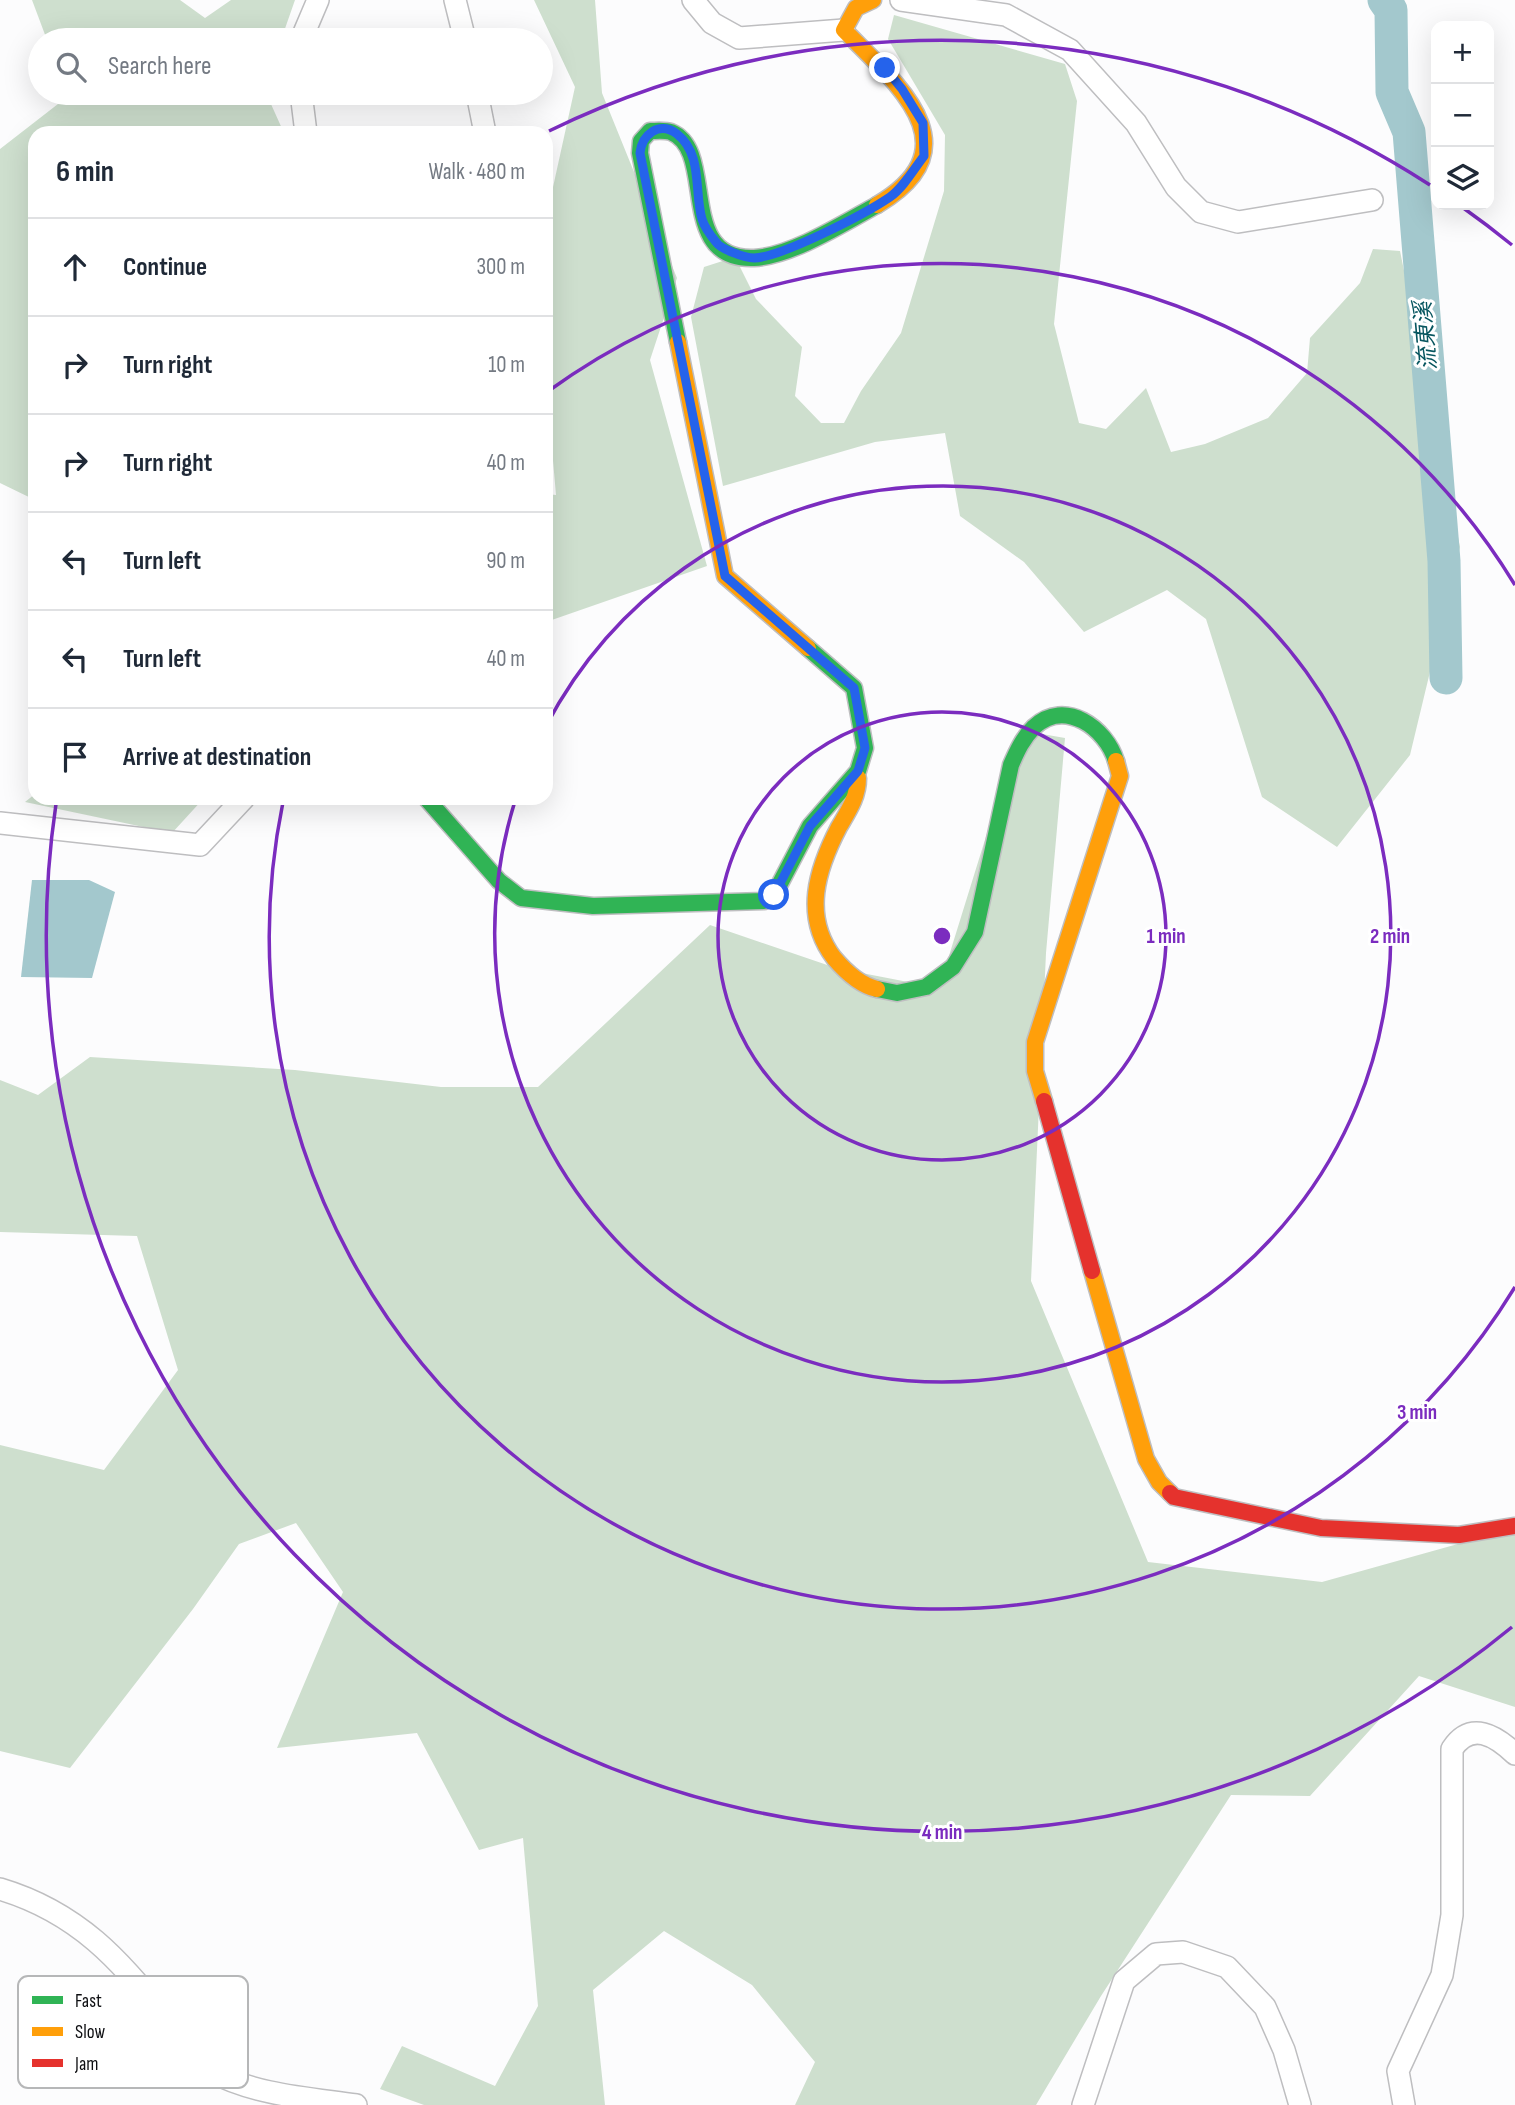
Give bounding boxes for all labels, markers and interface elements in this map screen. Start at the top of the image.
map controls [1431,21,1494,210]
button: + [1431,21,1494,84]
search box [28,28,553,105]
icon: search [52,48,90,86]
text: Search here [108,51,211,82]
route end [869,52,900,83]
button: − [1431,84,1494,147]
button: layers [1431,147,1494,210]
text: 6 min [56,154,114,190]
text: Walk · 480 m [428,158,525,186]
icon: ahead [56,248,94,286]
text: Continue [123,252,207,283]
text: 300 m [476,253,525,281]
water label: 流東溪 [1409,297,1443,372]
icon: right [56,346,94,384]
text: Turn right [123,350,212,381]
text: 10 m [488,351,525,379]
icon: right [56,444,94,482]
text: Turn right [123,448,212,479]
text: 40 m [487,449,525,477]
icon: left [56,542,94,580]
text: Turn left [123,546,201,577]
text: 90 m [486,547,525,575]
icon: left [56,640,94,678]
text: Turn left [123,644,201,675]
text: 40 m [487,645,525,673]
icon: arrive [56,738,94,776]
text: Arrive at destination [123,742,311,773]
route start [758,879,789,910]
centre of rings [930,924,954,948]
text: 1 min [1146,924,1186,949]
text: 2 min [1370,924,1410,949]
text: 3 min [1397,1400,1437,1425]
text: 4 min [922,1820,962,1845]
legend [18,1976,248,2088]
text: Fast [75,1990,102,2013]
text: Slow [75,2021,105,2044]
text: Jam [74,2053,98,2076]

